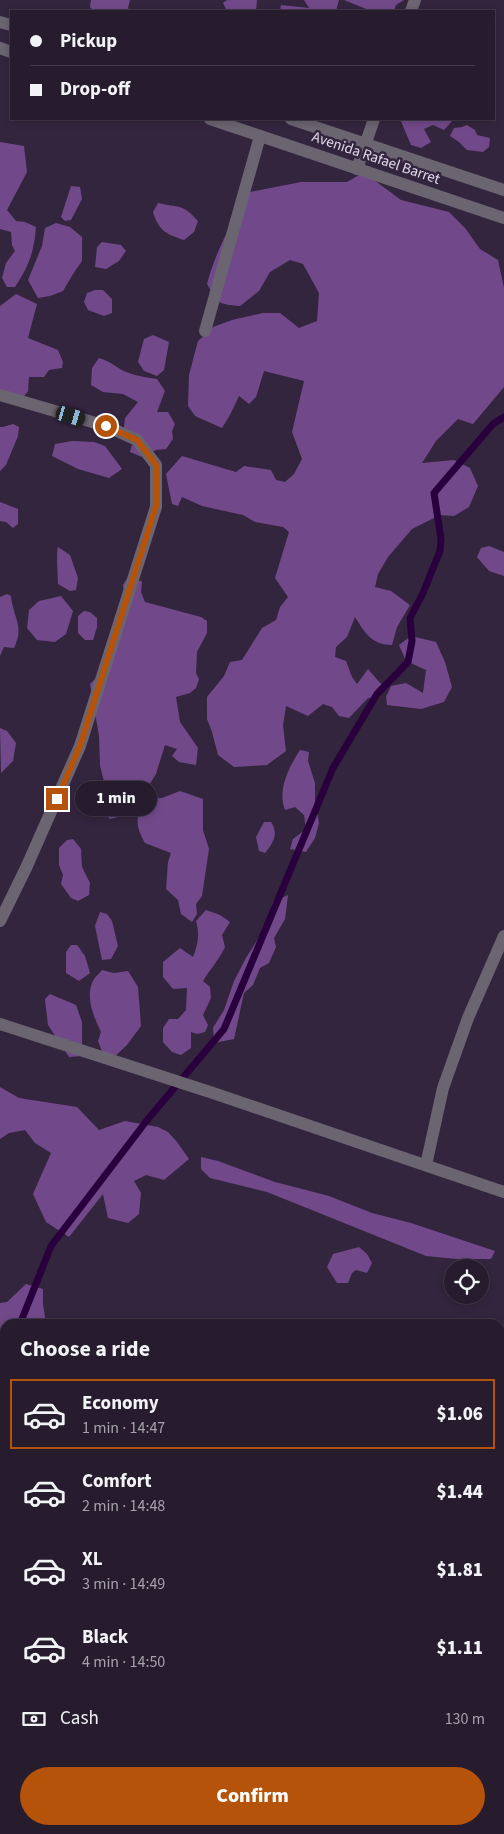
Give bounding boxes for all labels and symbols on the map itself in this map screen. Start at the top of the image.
street label: Avenida Rafael Barret [309,126,443,190]
car [54,405,87,427]
route start [95,415,117,437]
callout: 1 min [74,782,157,816]
route end [46,788,68,810]

